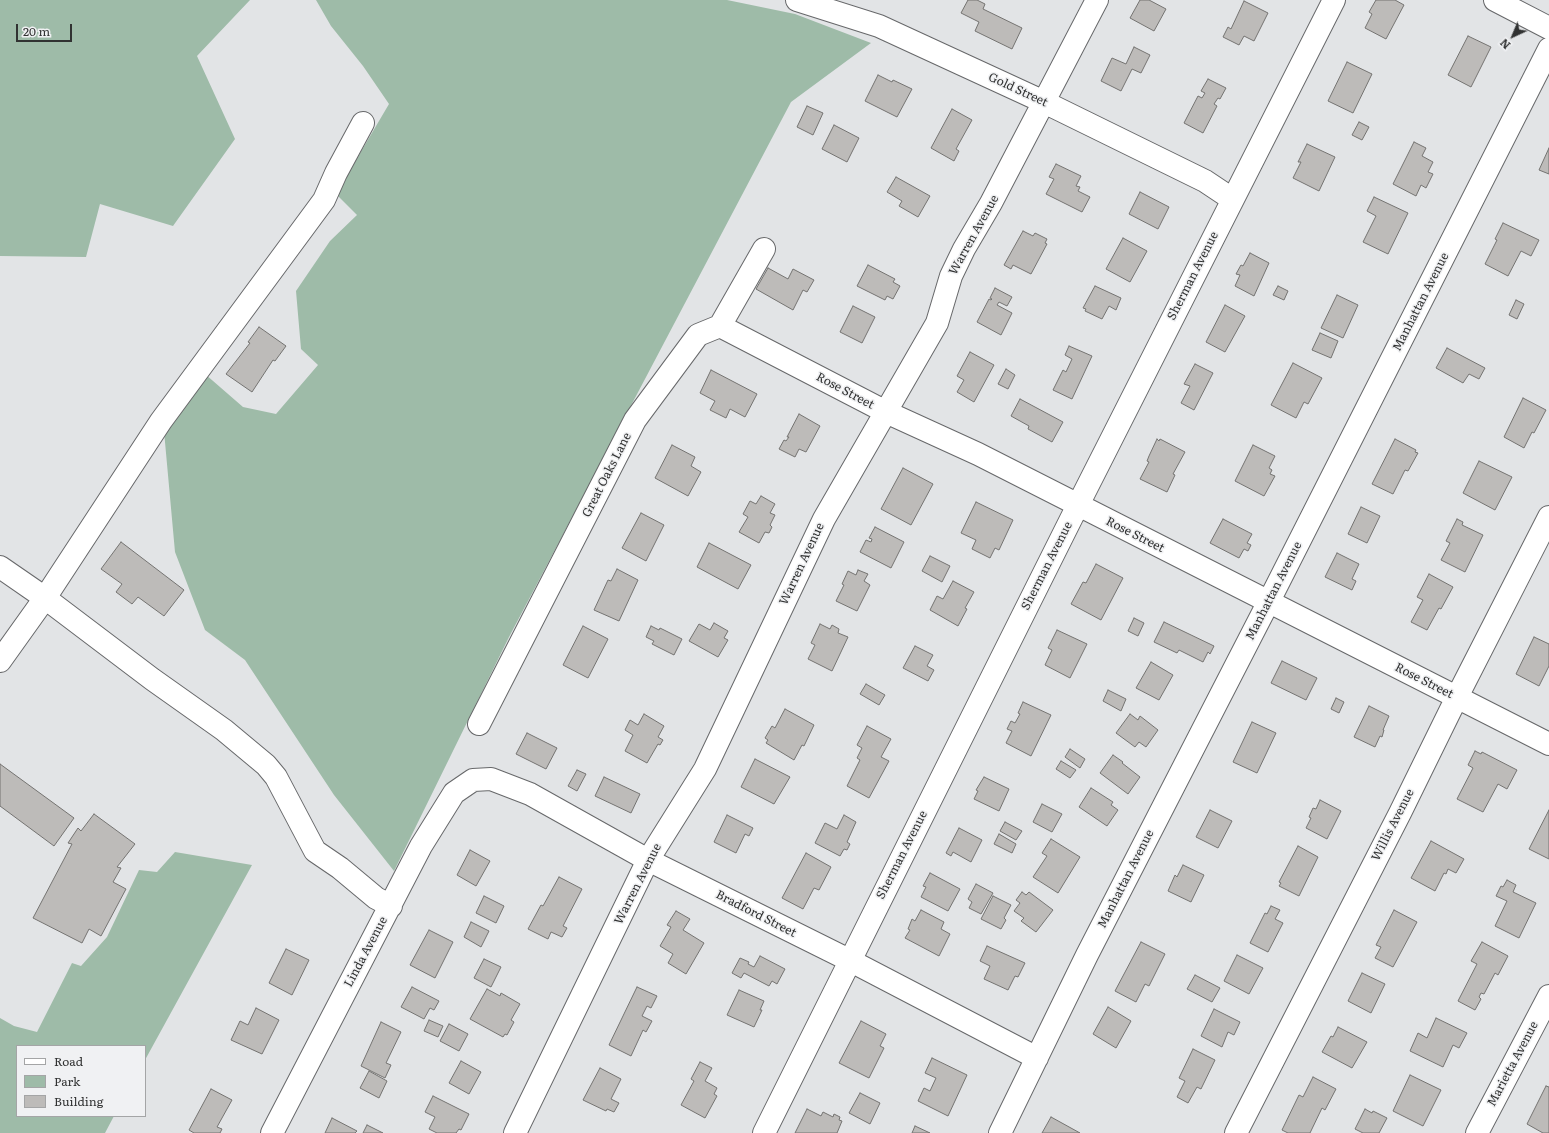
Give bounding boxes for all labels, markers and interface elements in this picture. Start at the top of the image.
scale bar [18,16,74,42]
north arrow [1493,16,1533,56]
text: 20 m [23,22,50,40]
text: N [1496,36,1514,54]
street label: Gold Street [986,70,1050,110]
street label: Warren Avenue [946,193,1002,277]
street label: Sherman Avenue [1164,229,1222,323]
street label: Manhattan Avenue [1390,250,1452,354]
street label: Rose Street [814,370,876,412]
street label: Great Oaks Lane [579,430,635,520]
street label: Rose Street [1103,514,1167,556]
street label: Sherman Avenue [1018,519,1076,613]
street label: Warren Avenue [777,521,827,607]
street label: Manhattan Avenue [1243,539,1305,643]
street label: Rose Street [1392,660,1456,702]
street label: Willis Avenue [1369,787,1417,863]
street label: Sherman Avenue [873,808,931,902]
street label: Manhattan Avenue [1095,827,1157,931]
street label: Warren Avenue [611,841,665,927]
street label: Bradford Street [713,888,799,940]
street label: Linda Avenue [341,914,391,990]
street label: Marietta Avenue [1484,1019,1542,1109]
legend [16,1045,146,1117]
text: Road [54,1052,83,1070]
text: Park [54,1072,80,1090]
text: Building [54,1092,103,1110]

